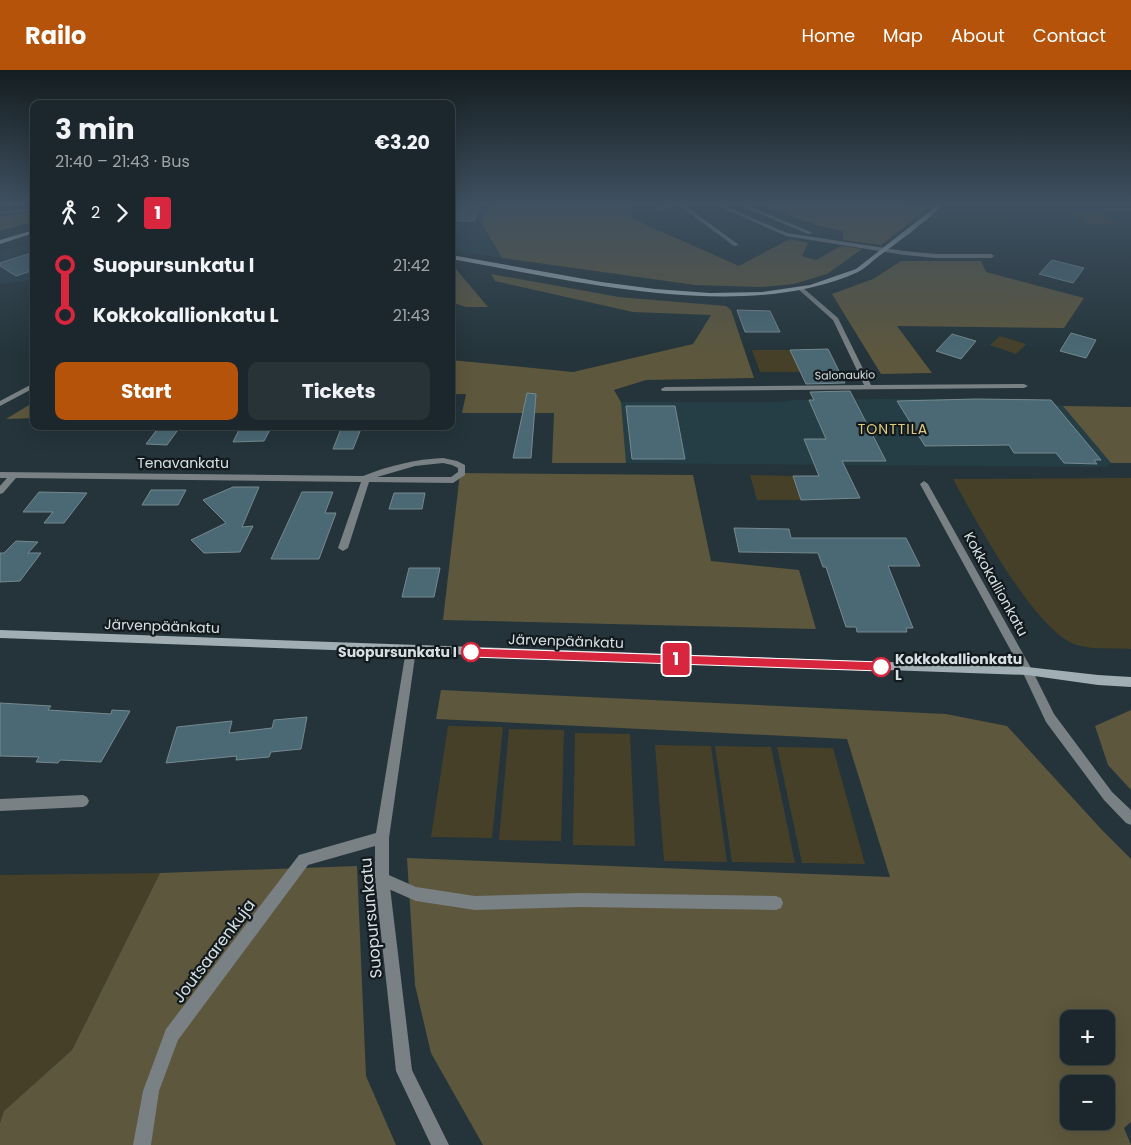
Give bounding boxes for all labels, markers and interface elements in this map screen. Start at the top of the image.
text: Railo [25,19,86,52]
text: Home [801,23,855,48]
text: Map [883,23,923,48]
text: About [951,23,1005,48]
text: Contact [1033,23,1106,48]
text: 3 min [55,110,135,149]
text: €3.20 [375,129,430,156]
text: 21:40 – 21:43 · Bus [55,150,190,173]
icon: walk [55,199,83,227]
icon: forward [108,199,136,227]
text: 1 [154,200,161,225]
text: 2 [91,201,100,224]
text: Suopursunkatu I [93,252,254,279]
text: 21:42 [393,254,430,277]
text: Kokkokallionkatu L [93,302,279,329]
text: 21:43 [393,304,430,327]
button: Start [55,362,238,420]
button: Tickets [248,362,430,420]
street label: Salonaukio [815,366,875,384]
district label: TONTTILA [858,419,928,439]
street label: Tenavankatu [137,453,229,473]
street label: Kokkokallionkatu [959,528,1033,640]
street label: Järvenpäänkatu [104,614,220,638]
street label: Järvenpäänkatu [508,629,624,653]
place label: Suopursunkatu I [338,642,457,662]
marker: Suopursunkatu I [461,642,481,662]
line badge: 1 [660,643,692,675]
text: 1 [673,646,679,671]
place label: Kokkokallionkatu L [895,649,1022,685]
marker: Kokkokallionkatu L [871,657,891,677]
street label: Suopursunkatu [354,857,388,979]
street label: Joutsaarenkuja [167,894,261,1008]
map controls [1060,1010,1115,1130]
button: + [1060,1010,1115,1065]
button: − [1060,1075,1115,1130]

